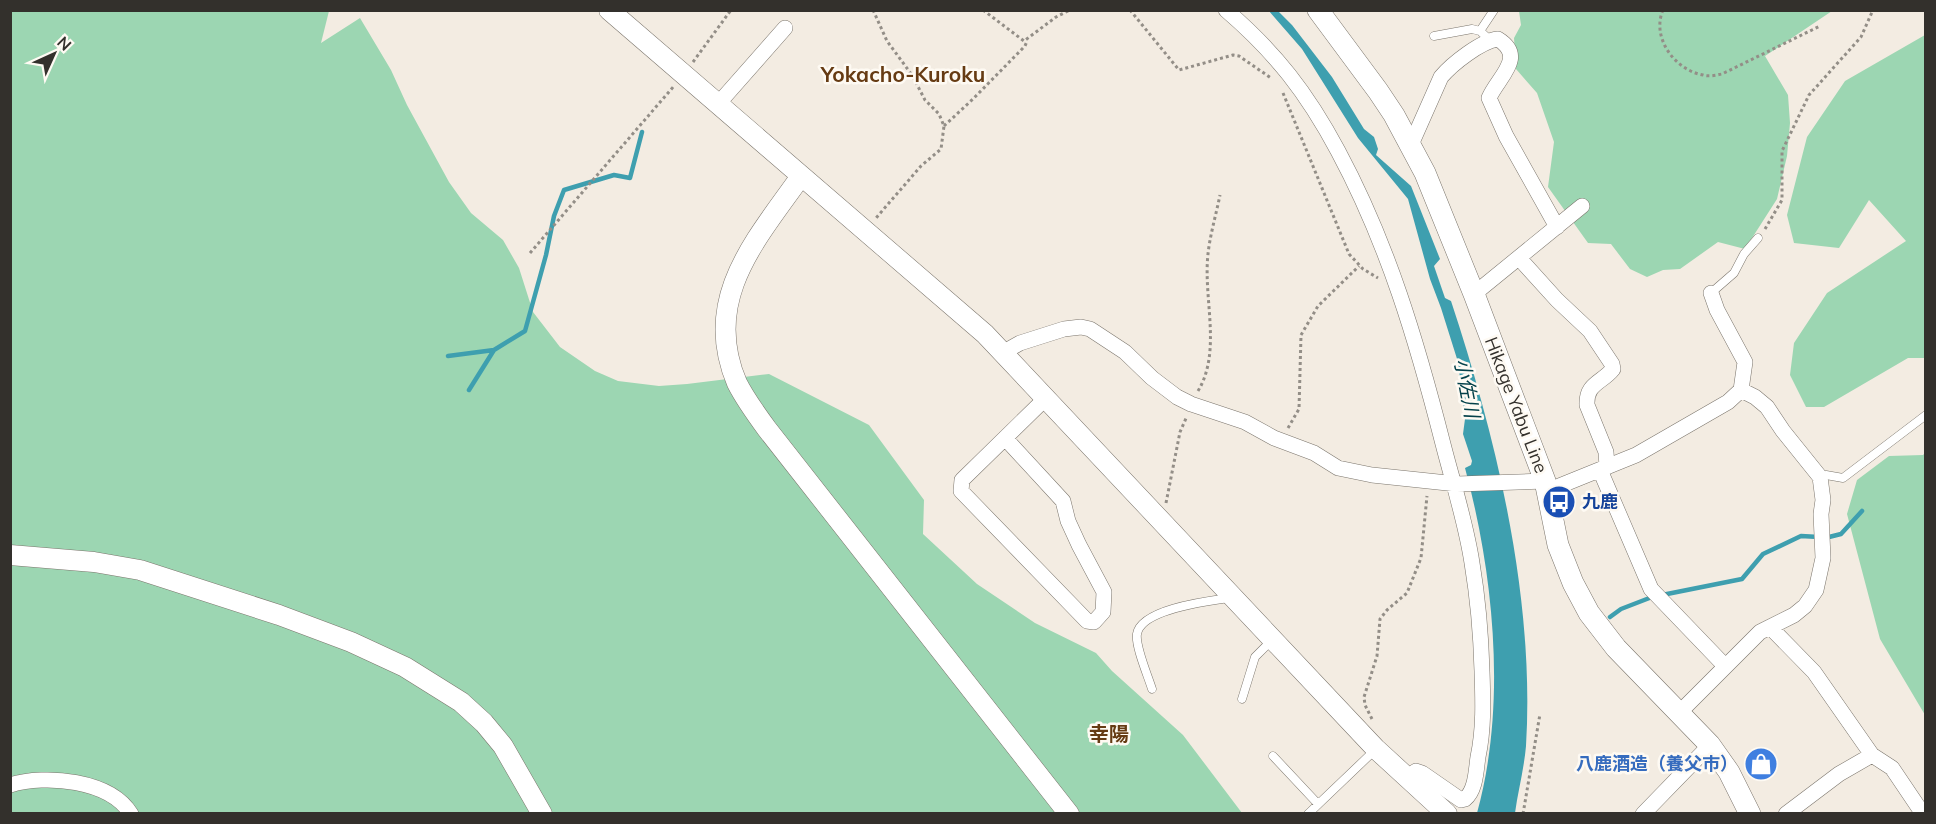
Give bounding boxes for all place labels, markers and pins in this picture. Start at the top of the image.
bus stop icon: 九鹿 [1541,484,1577,520]
place label: 九鹿 [1582,490,1618,513]
shop icon: 八鹿酒造（養父市） [1743,746,1779,782]
place label: 八鹿酒造（養父市） [1576,752,1738,775]

